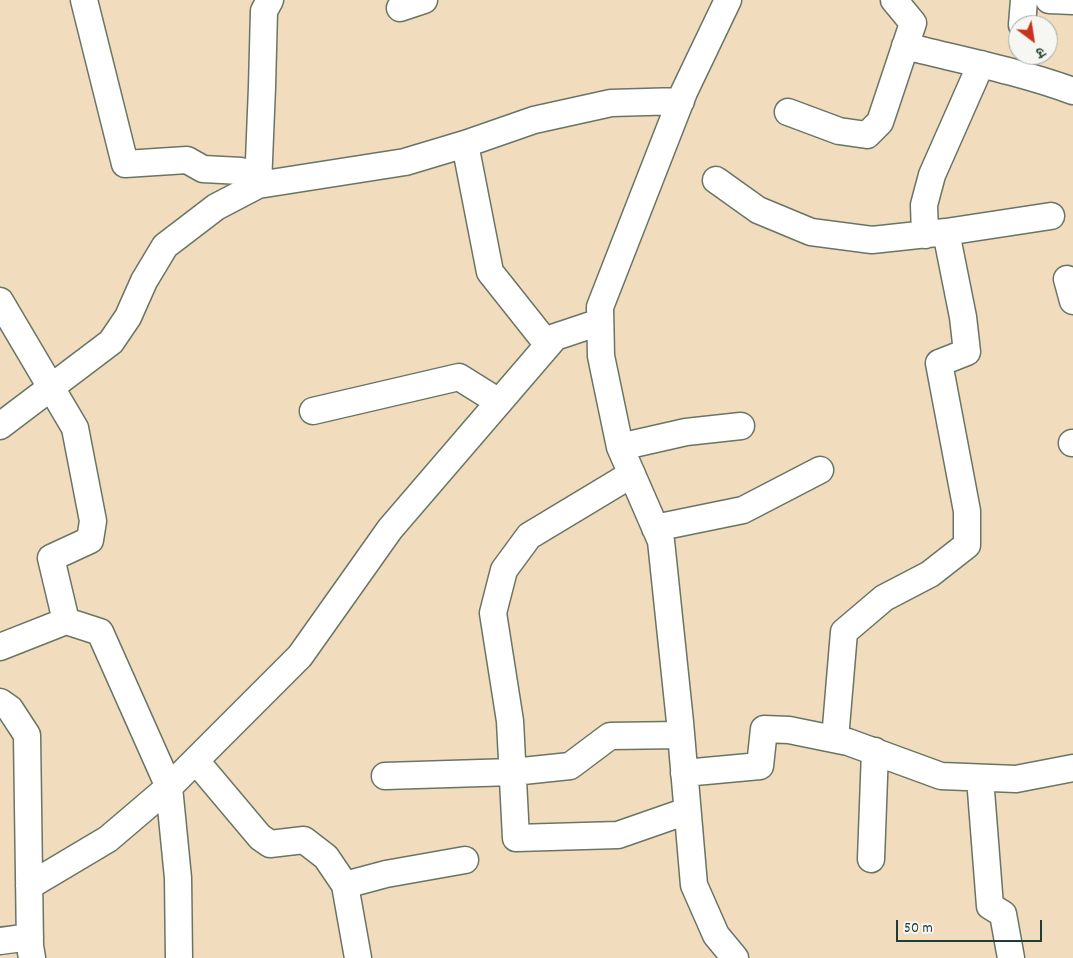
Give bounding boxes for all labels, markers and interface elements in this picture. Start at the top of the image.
north arrow [1008,15,1058,65]
text: उ [1032,41,1049,63]
scale bar [898,910,1044,942]
text: 50 m [904,918,933,940]

